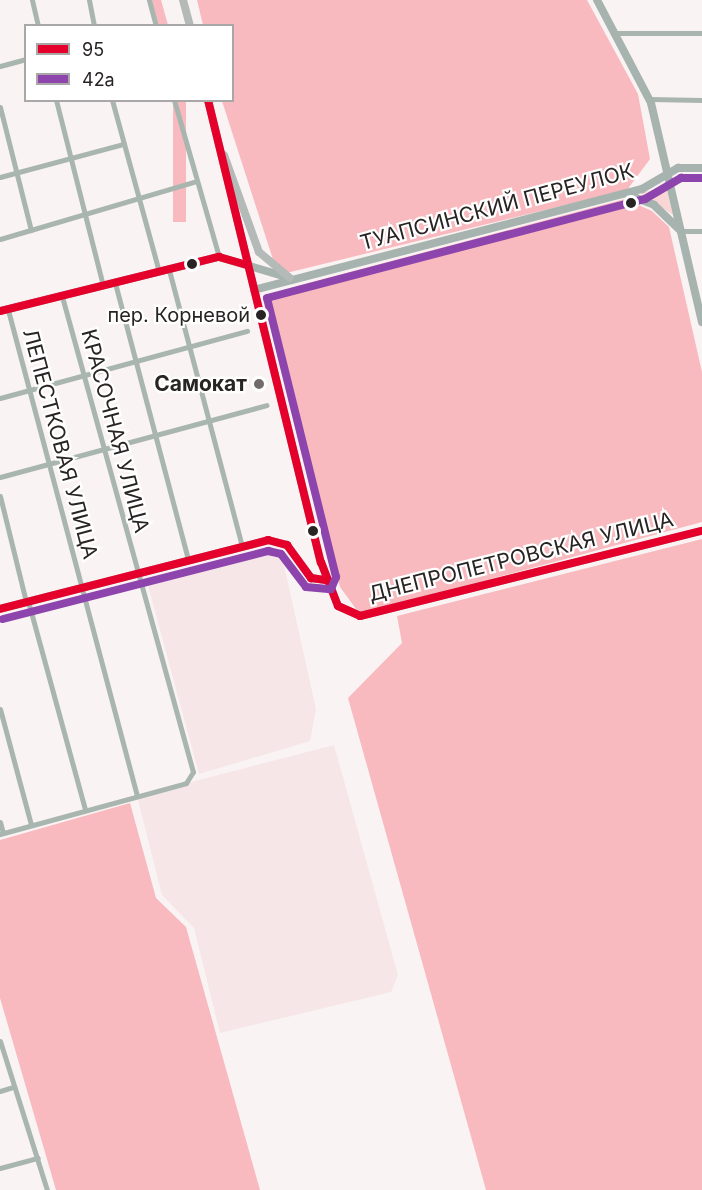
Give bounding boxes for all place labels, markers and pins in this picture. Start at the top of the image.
unlabelled marker [625,197,637,209]
unlabelled marker [186,258,198,270]
place label: пер. Корневой [107,303,250,327]
marker: пер. Корневой [255,309,267,321]
place label: Самокат [154,371,247,397]
marker: Самокат [252,377,266,391]
unlabelled marker [307,525,319,537]

